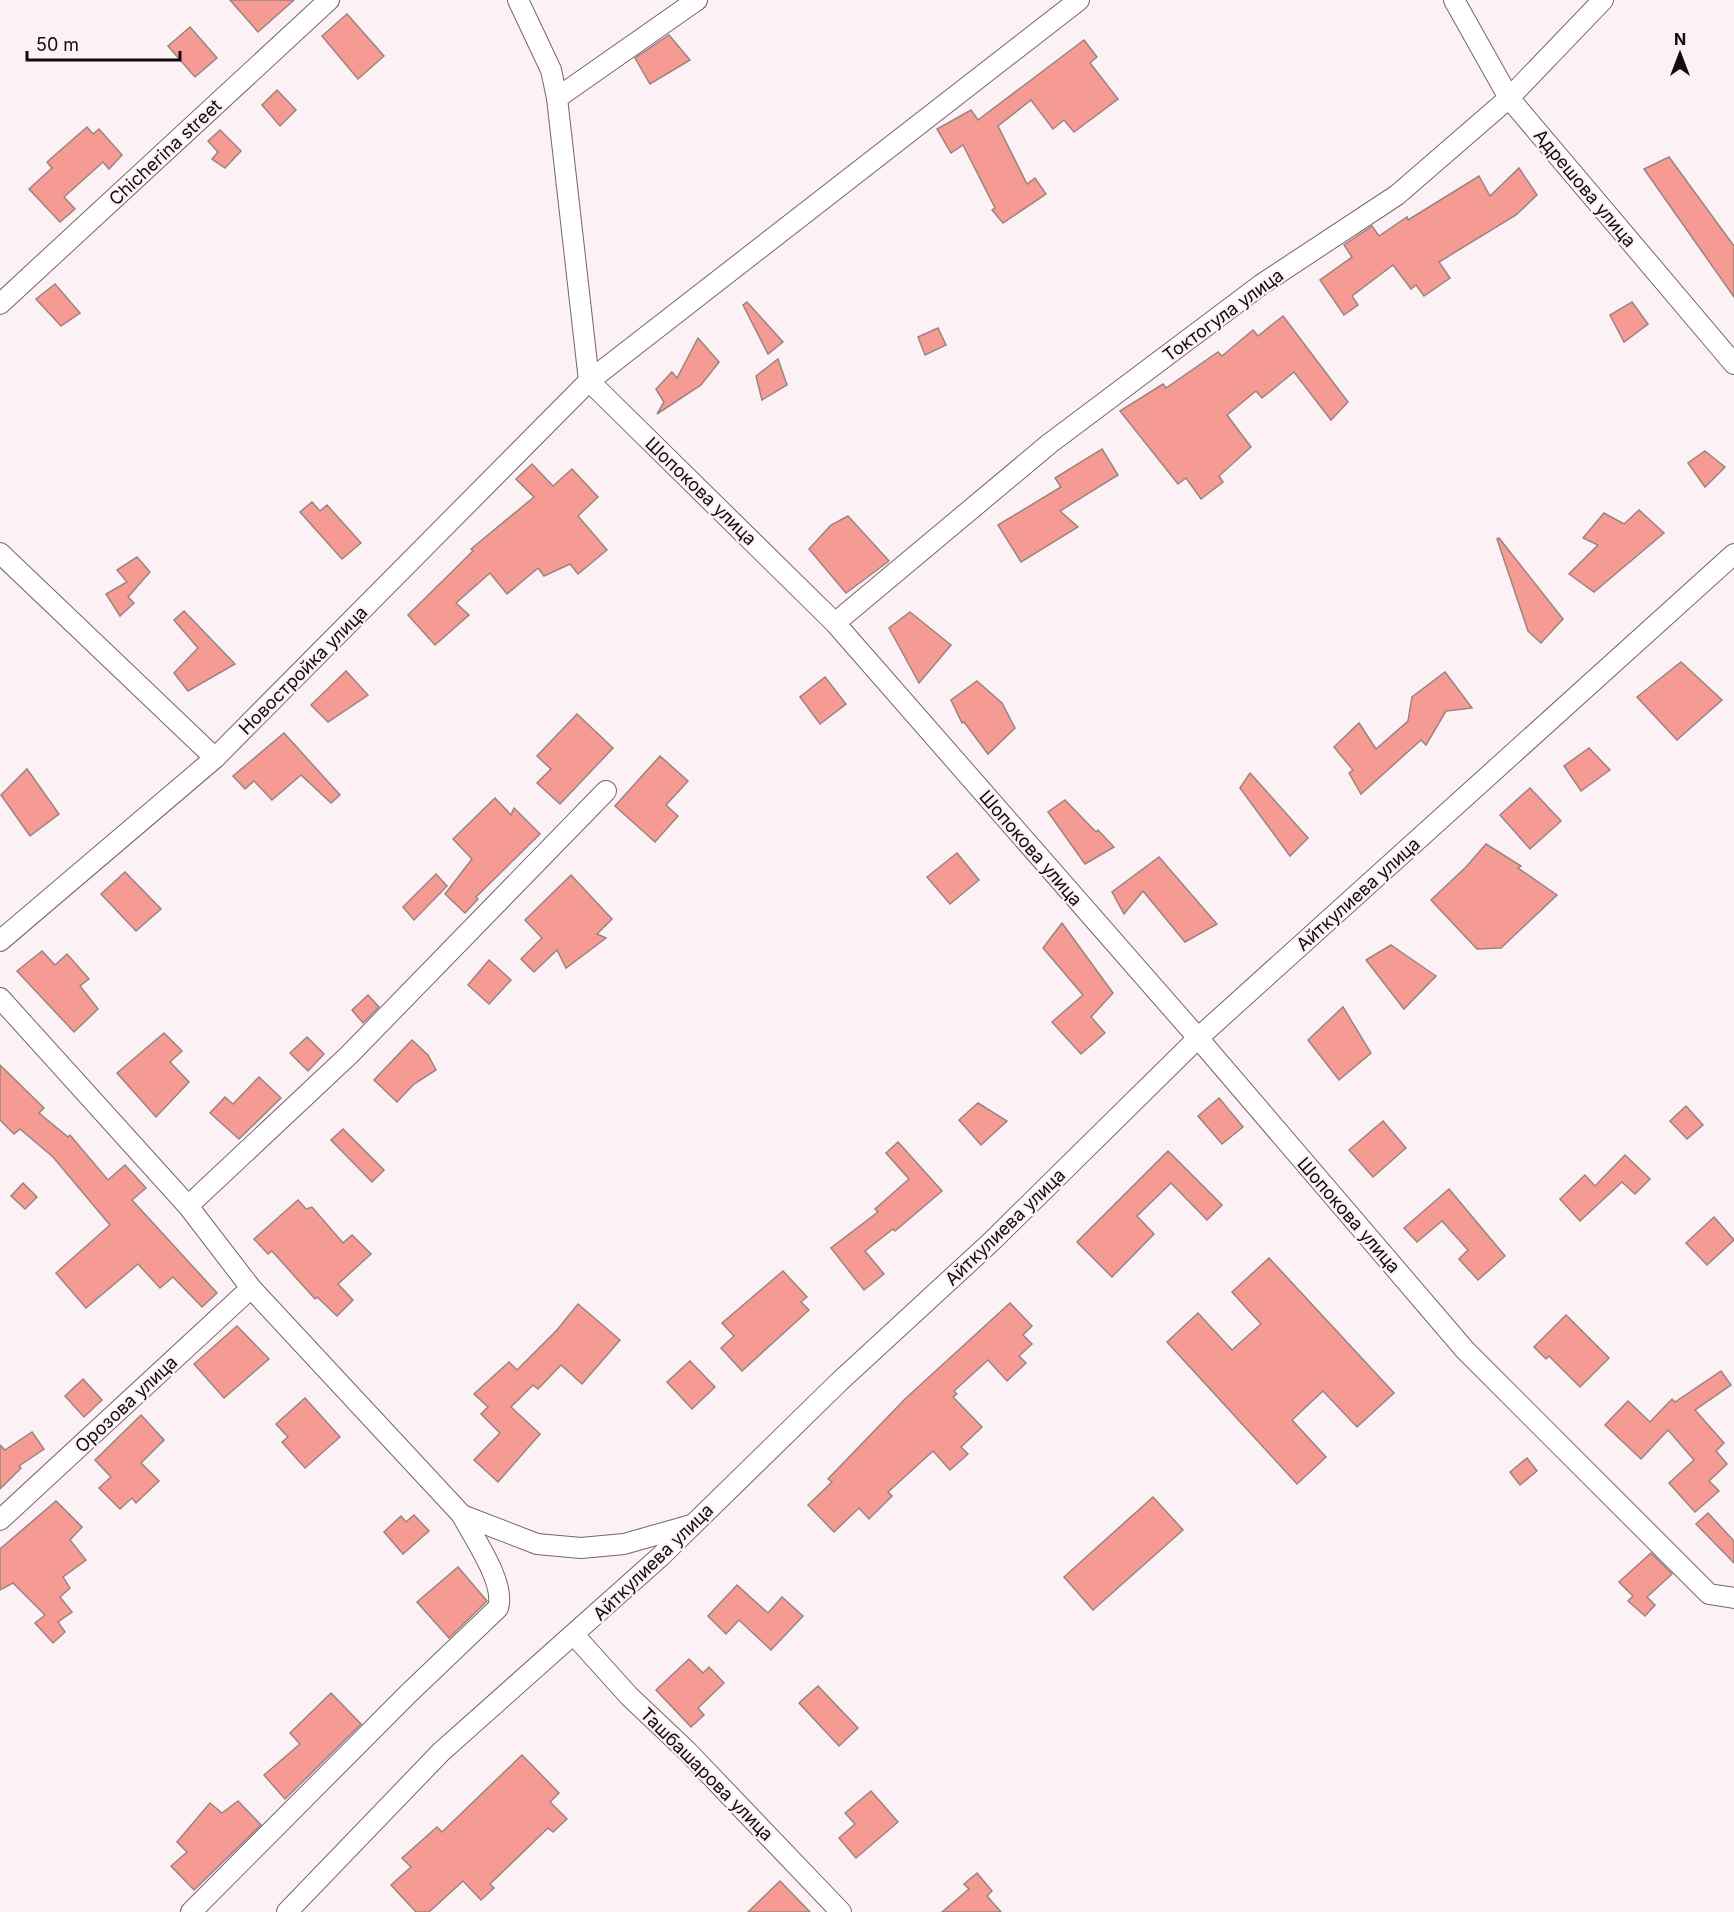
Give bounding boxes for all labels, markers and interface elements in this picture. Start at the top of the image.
scale bar [27,24,180,62]
north arrow [1650,24,1710,84]
text: N [1674,29,1686,49]
text: 50 m [36,34,79,55]
street label: Chicherina street [105,95,225,209]
street label: Адрешова улица [1530,125,1640,251]
street label: Токтогула улица [1159,264,1287,366]
street label: Шопокова улица [641,433,761,549]
street label: Новостройка улица [235,602,371,738]
street label: Шопокова улица [975,786,1087,910]
street label: Айткулиева улица [1292,833,1424,955]
street label: Шопокова улица [1293,1153,1405,1277]
street label: Айткулиева улица [941,1164,1069,1290]
street label: Орозова улица [71,1351,181,1457]
street label: Айткулиева улица [589,1499,717,1625]
street label: Ташбашарова улица [636,1703,778,1845]

